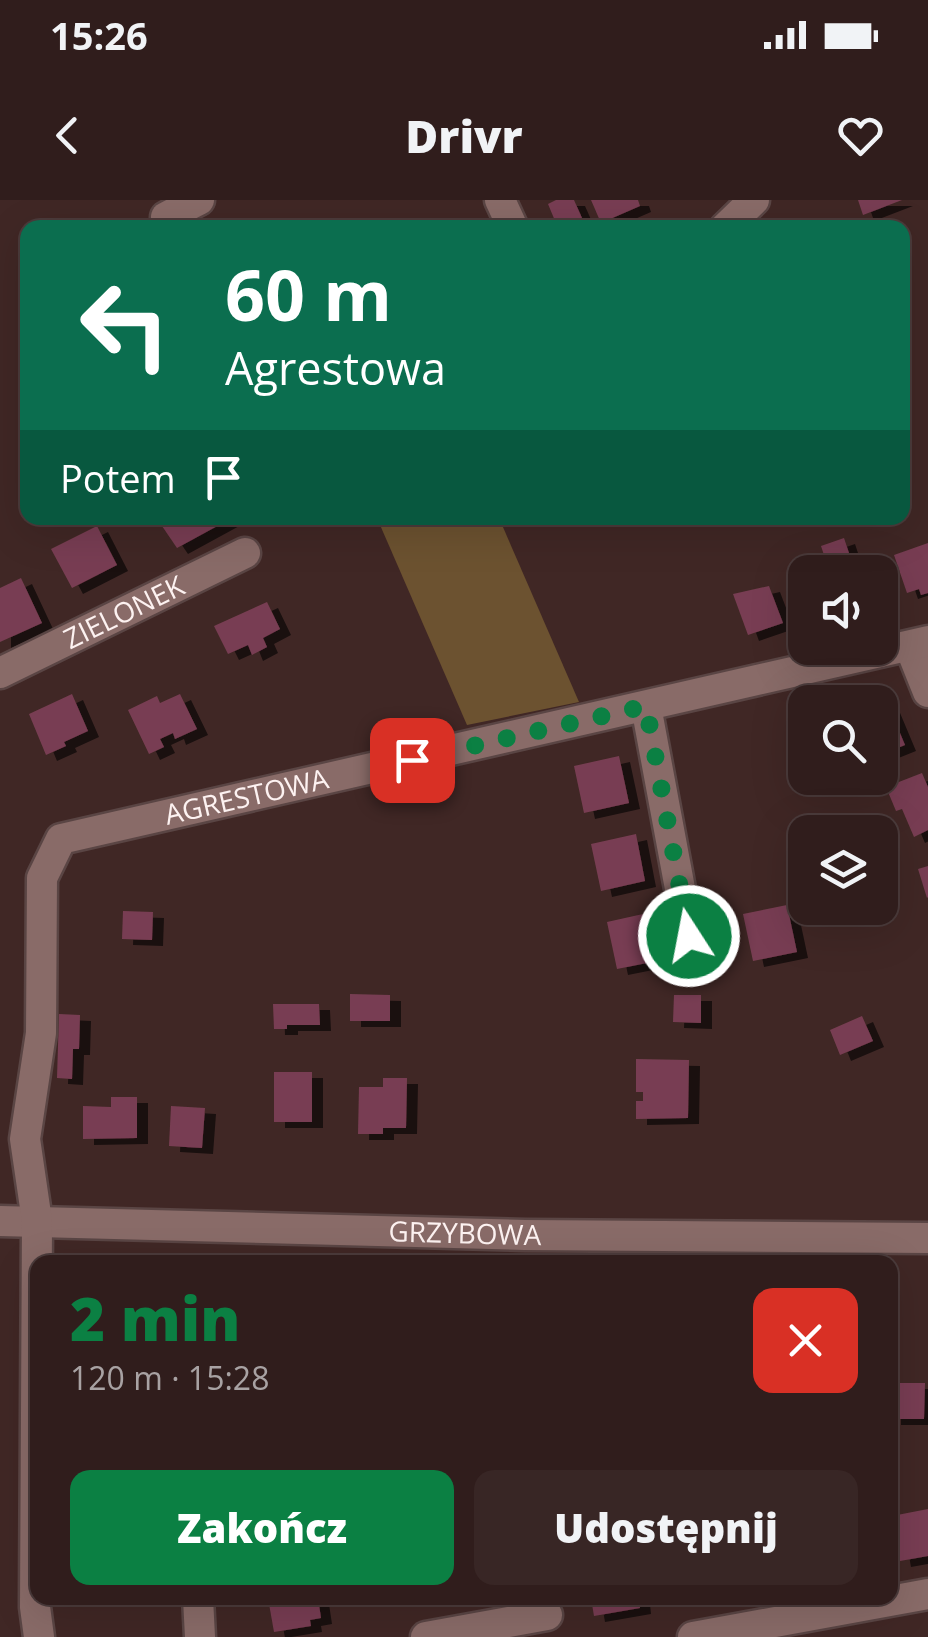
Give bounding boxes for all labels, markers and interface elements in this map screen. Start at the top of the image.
text: 15:26 [50,9,148,61]
text: Drivr [405,105,523,166]
icon: back [40,108,95,163]
icon: heart [833,108,888,163]
text: 60 m [225,246,392,342]
icon: left [60,260,190,390]
text: Agrestowa [225,337,446,398]
icon: arrive [196,450,251,505]
text: Potem [60,452,176,504]
map controls [788,555,898,925]
button: sound [788,555,898,665]
street label: ZIELONEK [57,565,191,657]
button: search [788,685,898,795]
pin [370,718,455,803]
icon: arrive [385,733,440,788]
street label: AGRESTOWA [161,758,332,833]
button: layers [788,815,898,925]
position arrow [637,884,741,988]
street label: GRZYBOWA [388,1211,542,1253]
text: 2 min [70,1277,240,1359]
button: close [753,1288,858,1393]
text: 120 m · 15:28 [70,1356,269,1399]
button: Zakończ [70,1470,454,1585]
button: Udostępnij [474,1470,858,1585]

